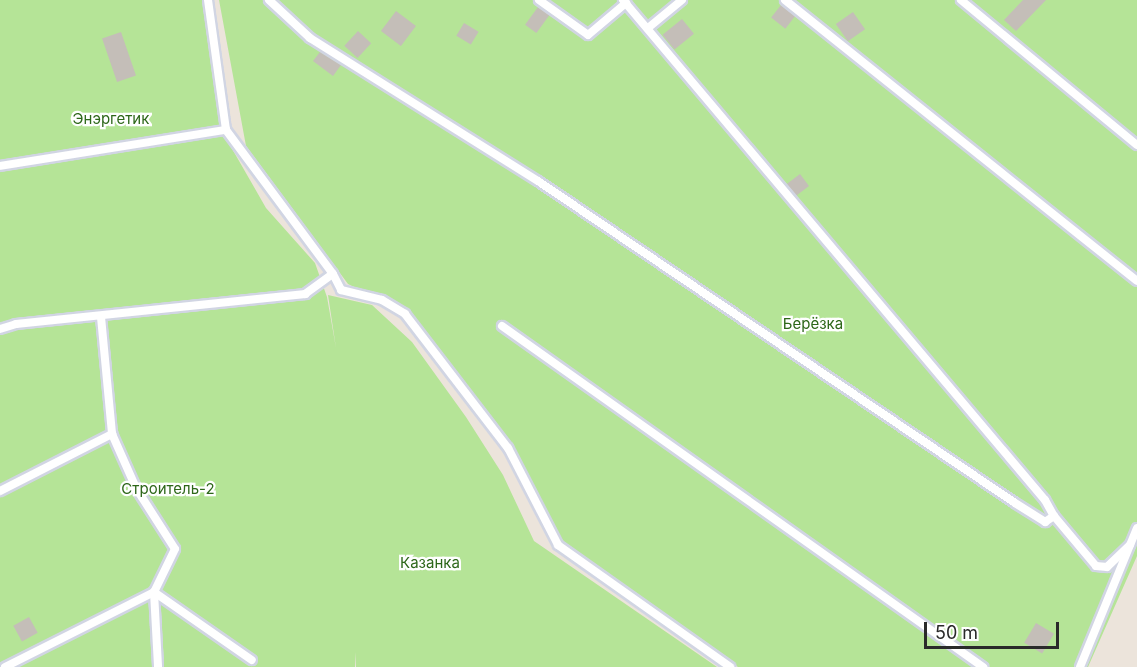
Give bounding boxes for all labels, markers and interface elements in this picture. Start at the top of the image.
park label: Энэргетик [73,110,149,128]
park label: Берёзка [783,315,843,333]
park label: Строитель-2 [121,480,215,498]
park label: Казанка [400,554,460,572]
scale bar [927,610,1062,648]
text: 50 m [935,622,978,643]

